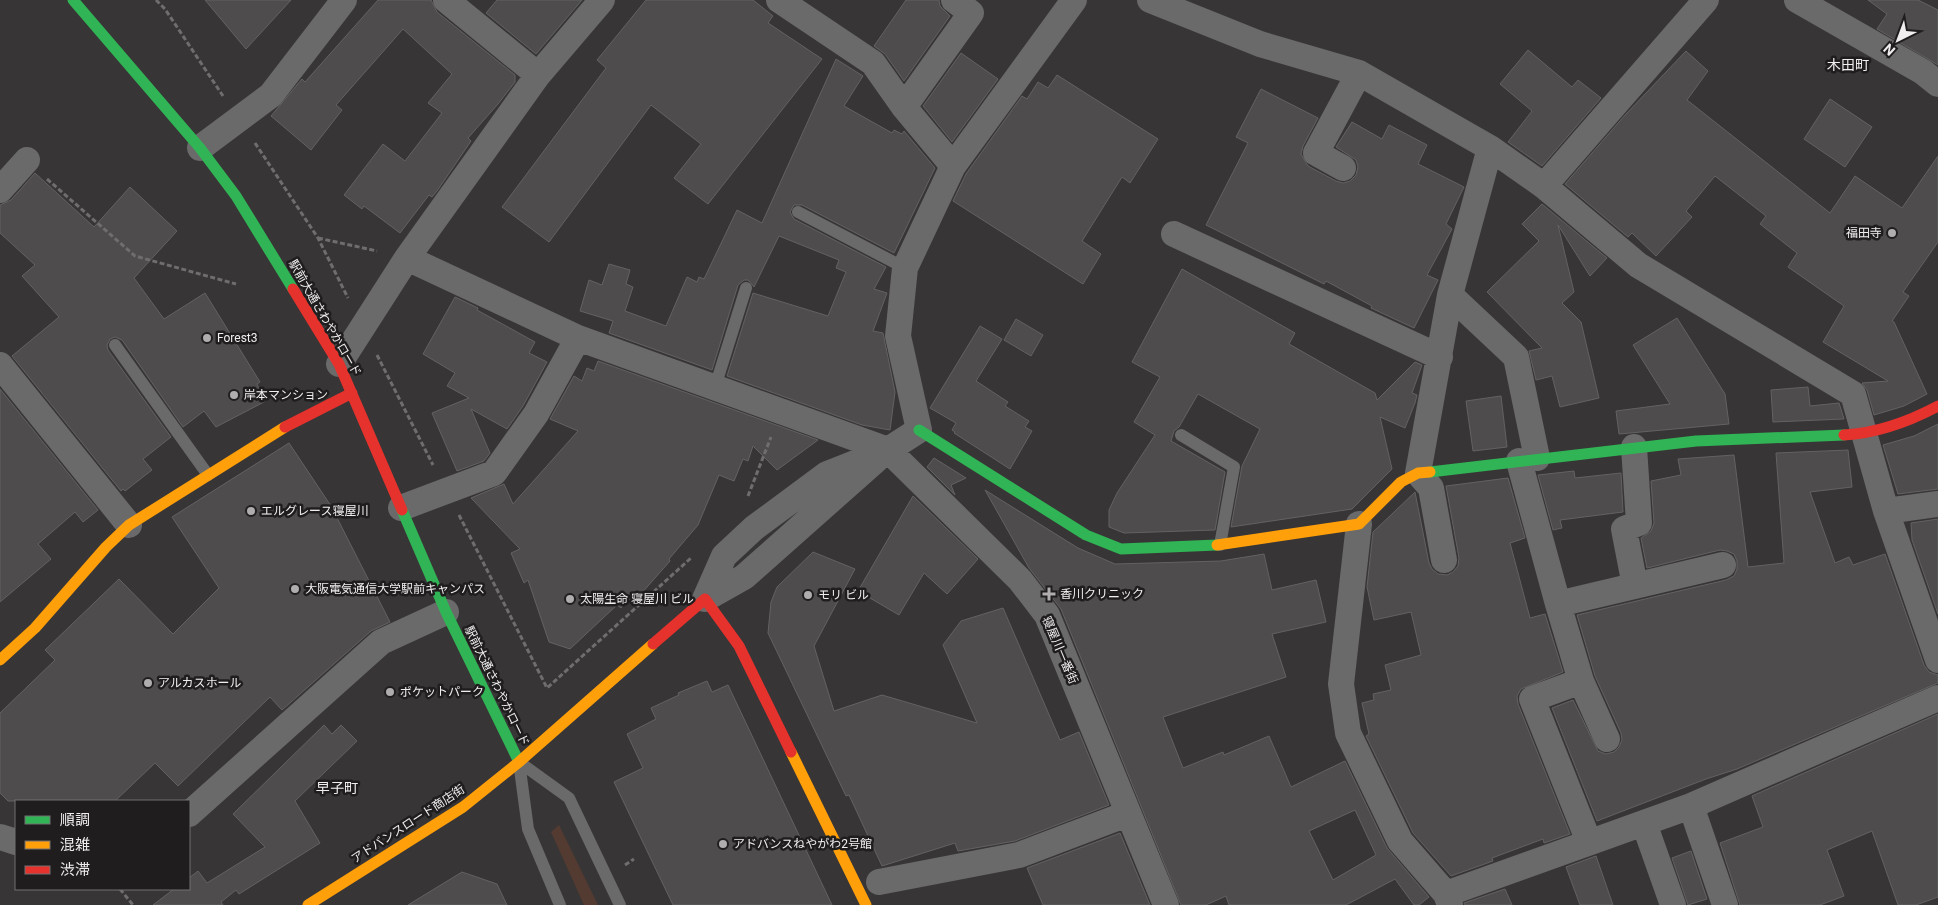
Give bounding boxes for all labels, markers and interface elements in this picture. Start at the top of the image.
north arrow [1873,15,1923,65]
text: N [1880,40,1898,59]
district label: 木田町 [1827,57,1869,73]
place label: 福田寺 [1846,226,1882,240]
marker: 福田寺 [1886,227,1898,239]
street label: 駅前大通さわやかロード [286,257,364,379]
place label: Forest3 [217,331,258,345]
marker: Forest3 [201,332,213,344]
place label: 岸本マンション [244,388,328,402]
marker: 岸本マンション [228,389,240,401]
place label: エルグレース寝屋川 [261,504,368,518]
marker: エルグレース寝屋川 [245,505,257,517]
place label: 大阪電気通信大学駅前キャンパス [305,582,485,596]
marker: 大阪電気通信大学駅前キャンパス [289,583,301,595]
marker: 香川クリニック [1042,587,1056,601]
place label: 香川クリニック [1060,587,1144,601]
place label: モリ ビル [818,588,869,602]
marker: モリ ビル [802,589,814,601]
place label: 太陽生命 寝屋川 ビル [580,592,694,606]
marker: 太陽生命 寝屋川 ビル [564,593,576,605]
street label: 寝屋川一番街 [1039,614,1081,686]
street label: 駅前大通さわやかロード [462,624,532,748]
place label: アルカスホール [158,676,242,690]
marker: アルカスホール [142,677,154,689]
place label: ポケットパーク [400,685,484,699]
marker: ポケットパーク [384,686,396,698]
district label: 早子町 [316,780,358,796]
street label: アドバンスロード商店街 [349,782,467,866]
legend [15,800,190,890]
text: 順調 [60,811,90,829]
text: 混雑 [60,836,90,854]
place label: アドバンスねやがわ2号館 [733,837,872,851]
marker: アドバンスねやがわ2号館 [717,838,729,850]
text: 渋滞 [60,861,90,879]

